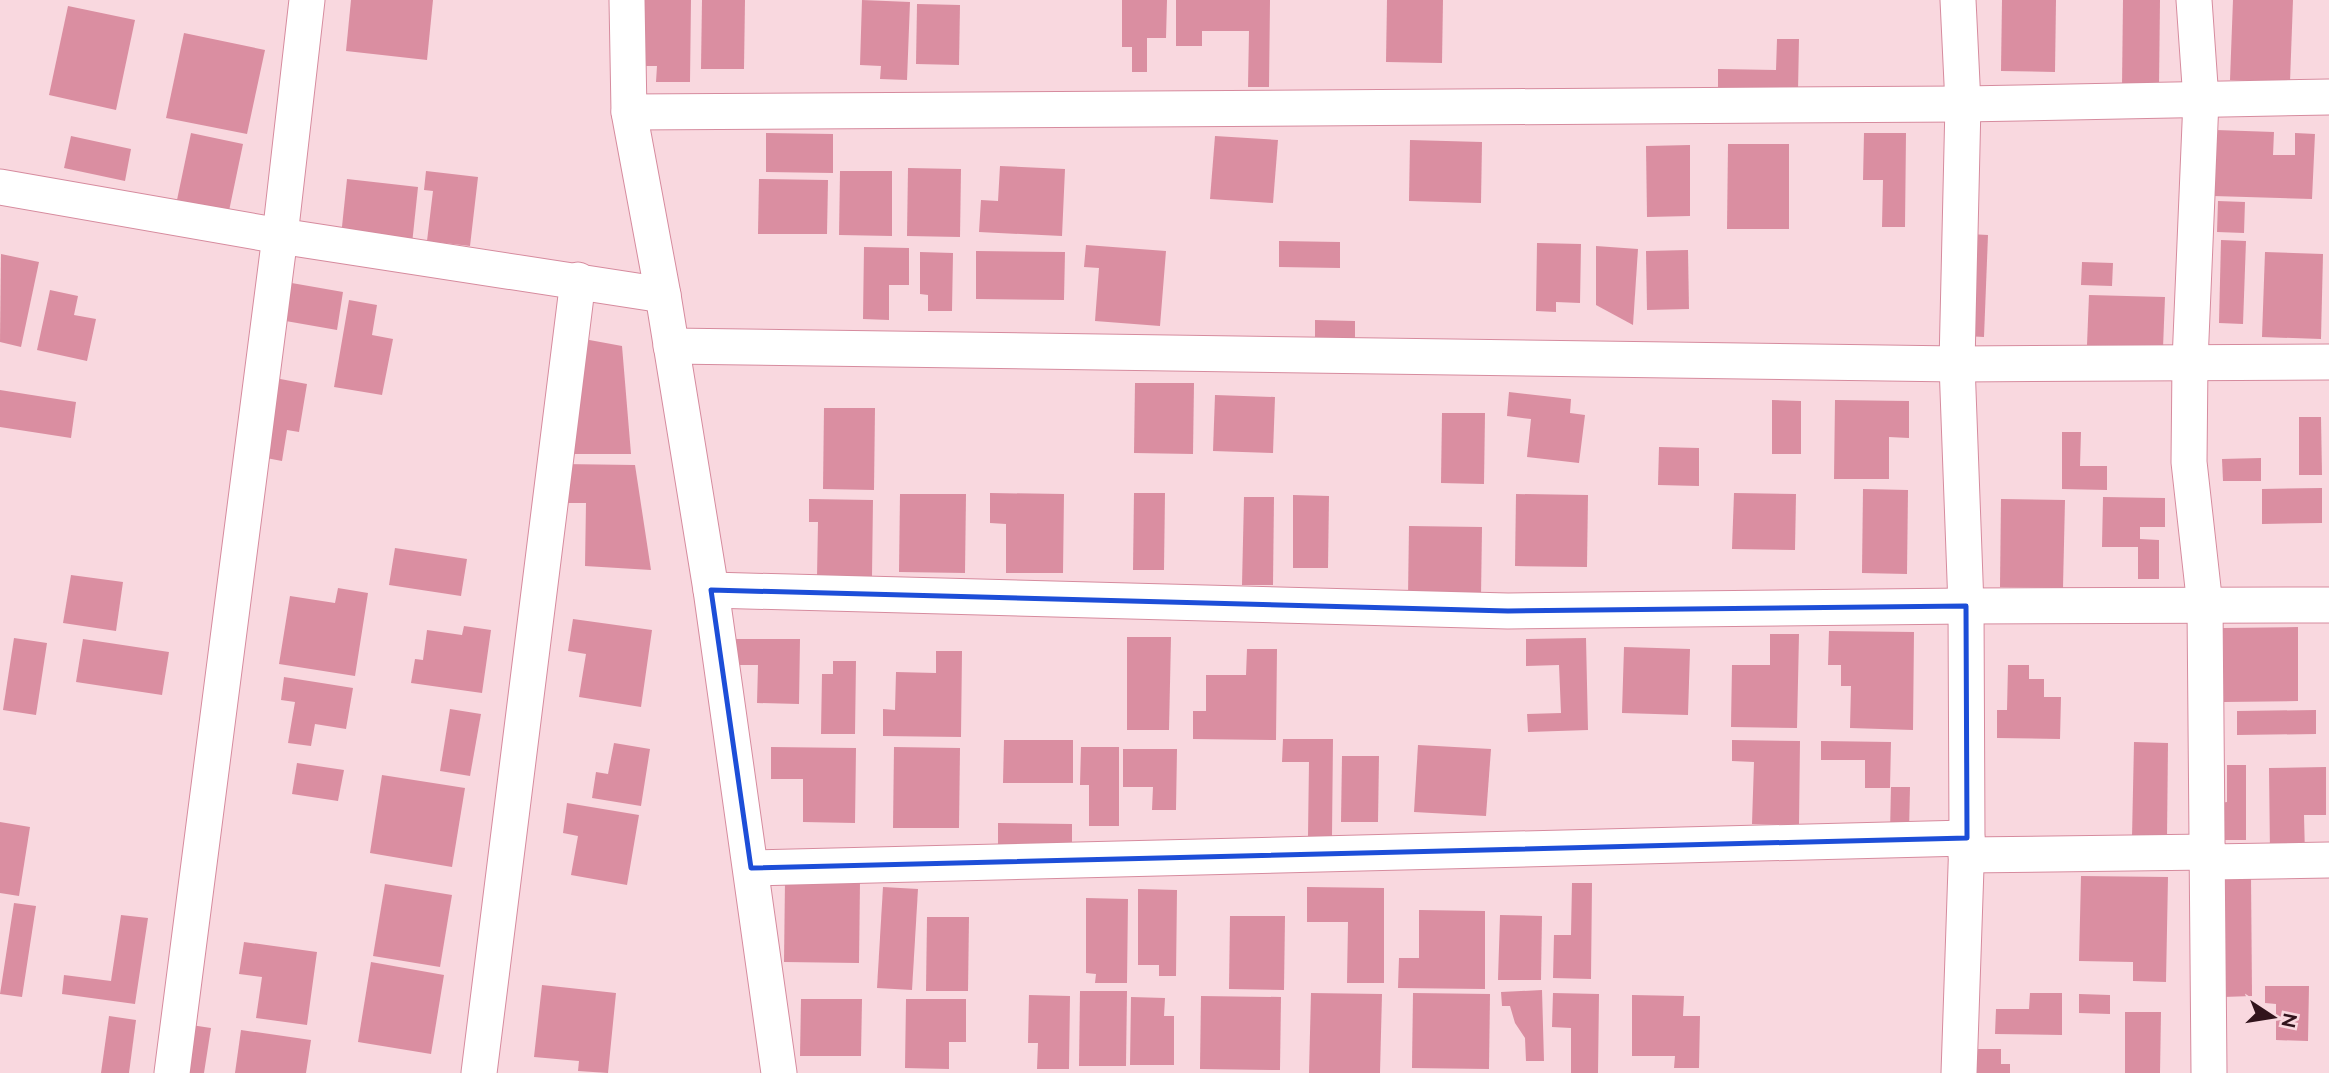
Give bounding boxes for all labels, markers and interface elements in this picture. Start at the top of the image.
north arrow [2238,982,2308,1052]
text: N [2277,1011,2302,1030]

